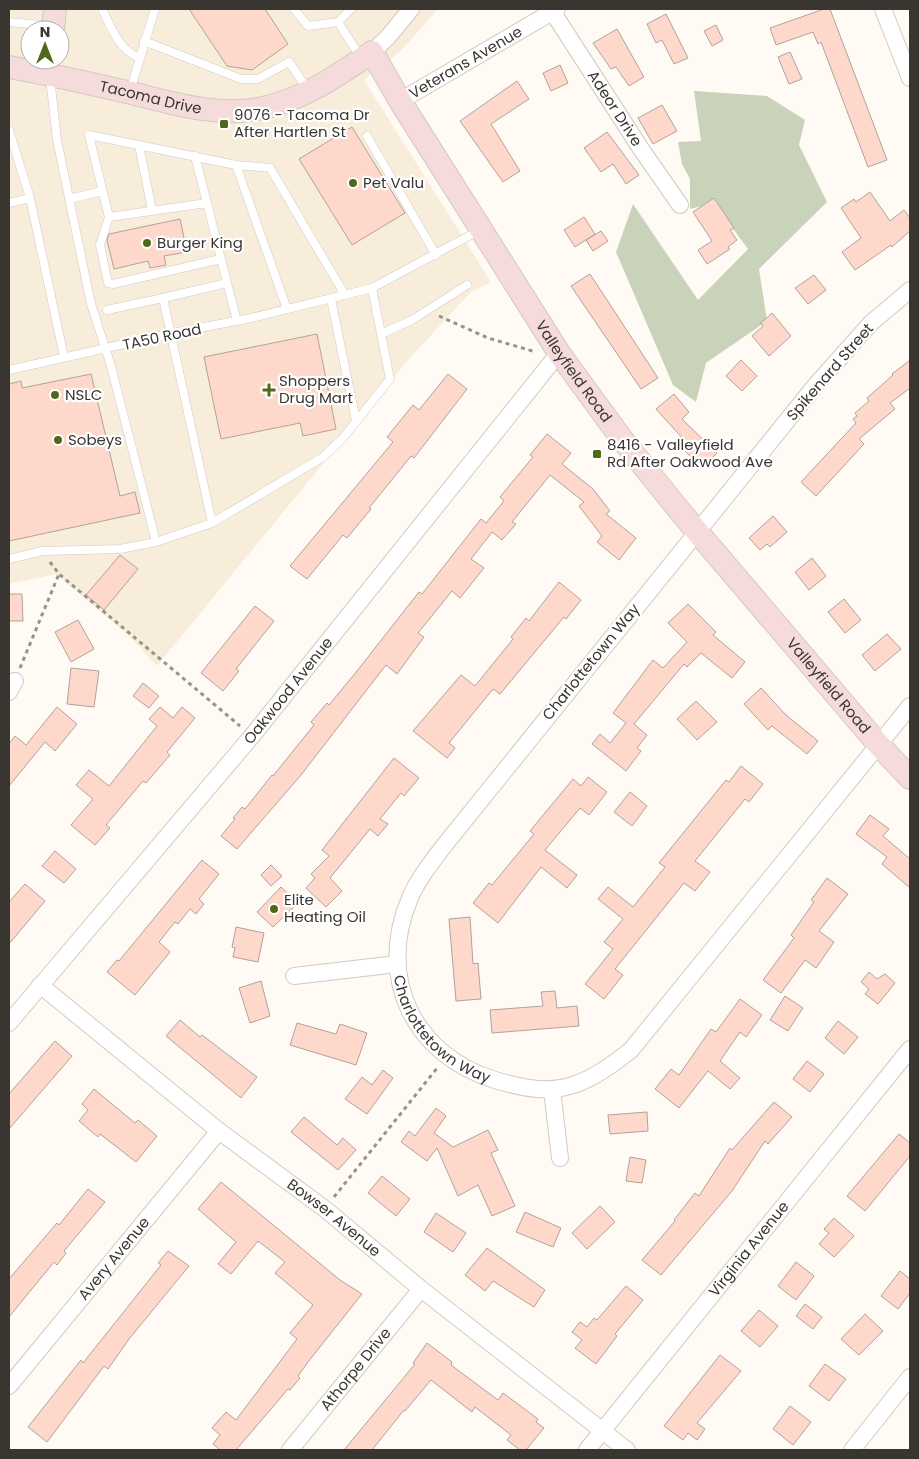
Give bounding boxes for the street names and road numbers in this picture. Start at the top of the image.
street label: Veterans Avenue [405,21,526,104]
street label: Adeor Drive [583,66,648,150]
street label: Tacoma Drive [98,75,203,119]
street label: Valleyfield Road [531,316,617,426]
street label: TA50 Road [121,318,203,355]
street label: Spikenard Street [781,318,878,425]
street label: Charlottetown Way [537,598,645,724]
street label: Oakwood Avenue [238,633,337,749]
street label: Valleyfield Road [782,633,876,738]
street label: Charlottetown Way [389,973,494,1088]
street label: Bowser Avenue [283,1174,385,1261]
street label: Virginia Avenue [704,1197,793,1301]
street label: Avery Avenue [73,1212,154,1304]
street label: Athorpe Drive [315,1323,395,1415]

